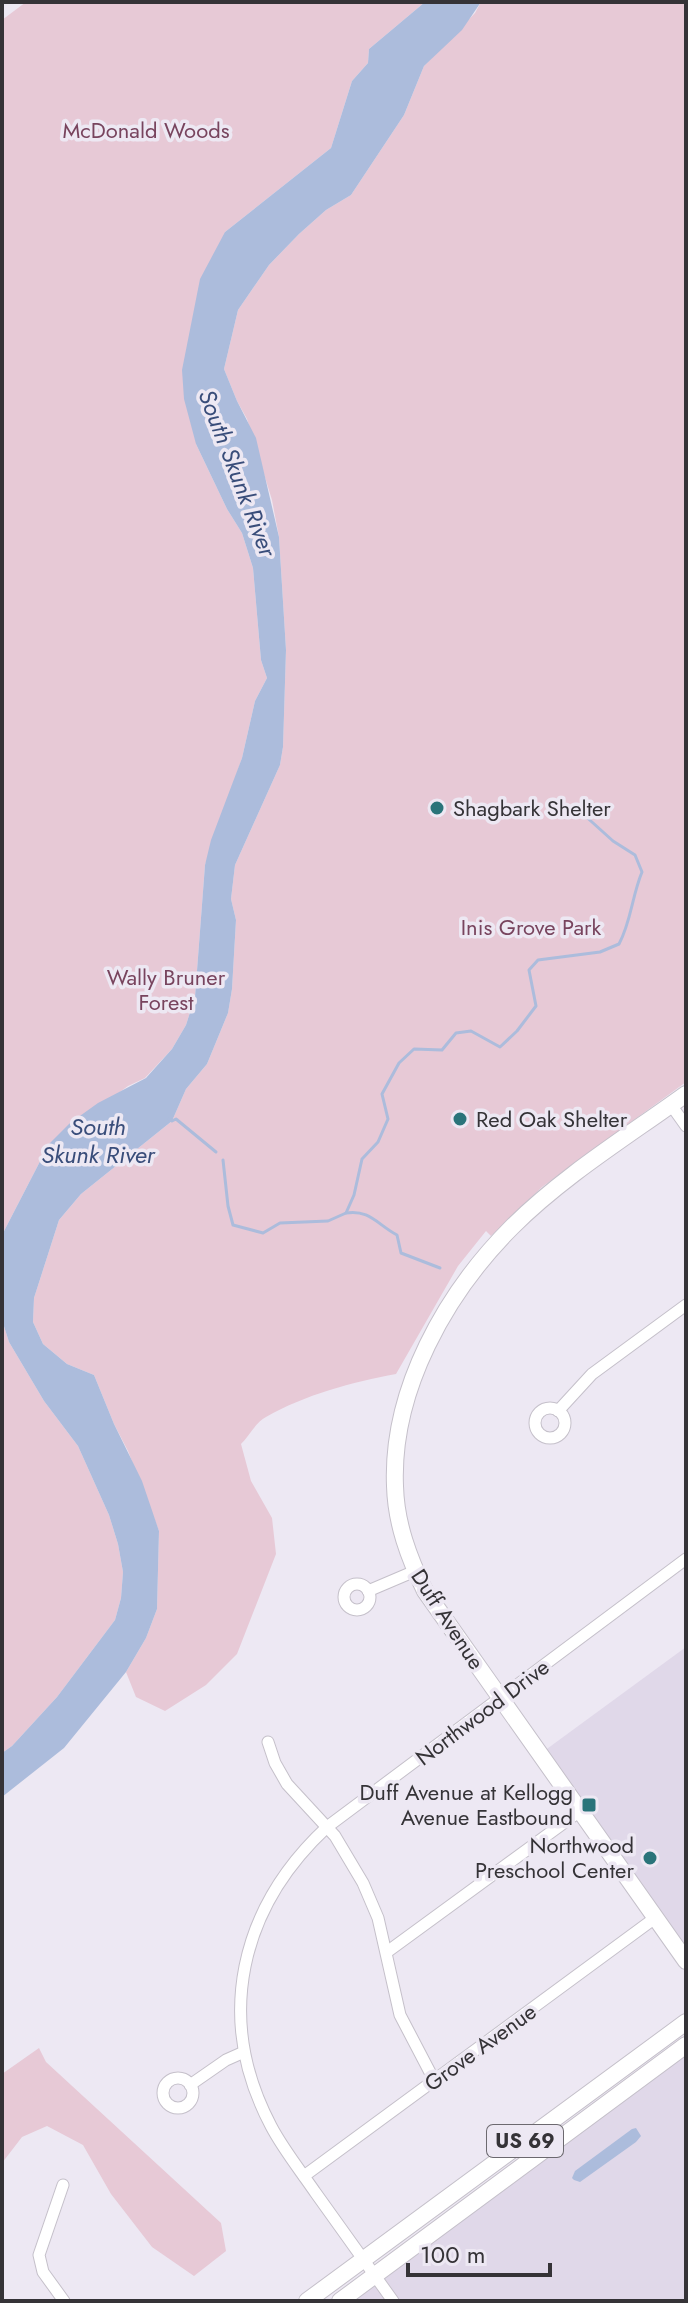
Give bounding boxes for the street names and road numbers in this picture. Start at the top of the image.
street label: Duff Avenue [403,1562,493,1676]
street label: Northwood Drive [408,1651,556,1773]
street label: Grove Avenue [417,1995,543,2099]
road number: US 69 [487,2125,563,2157]

